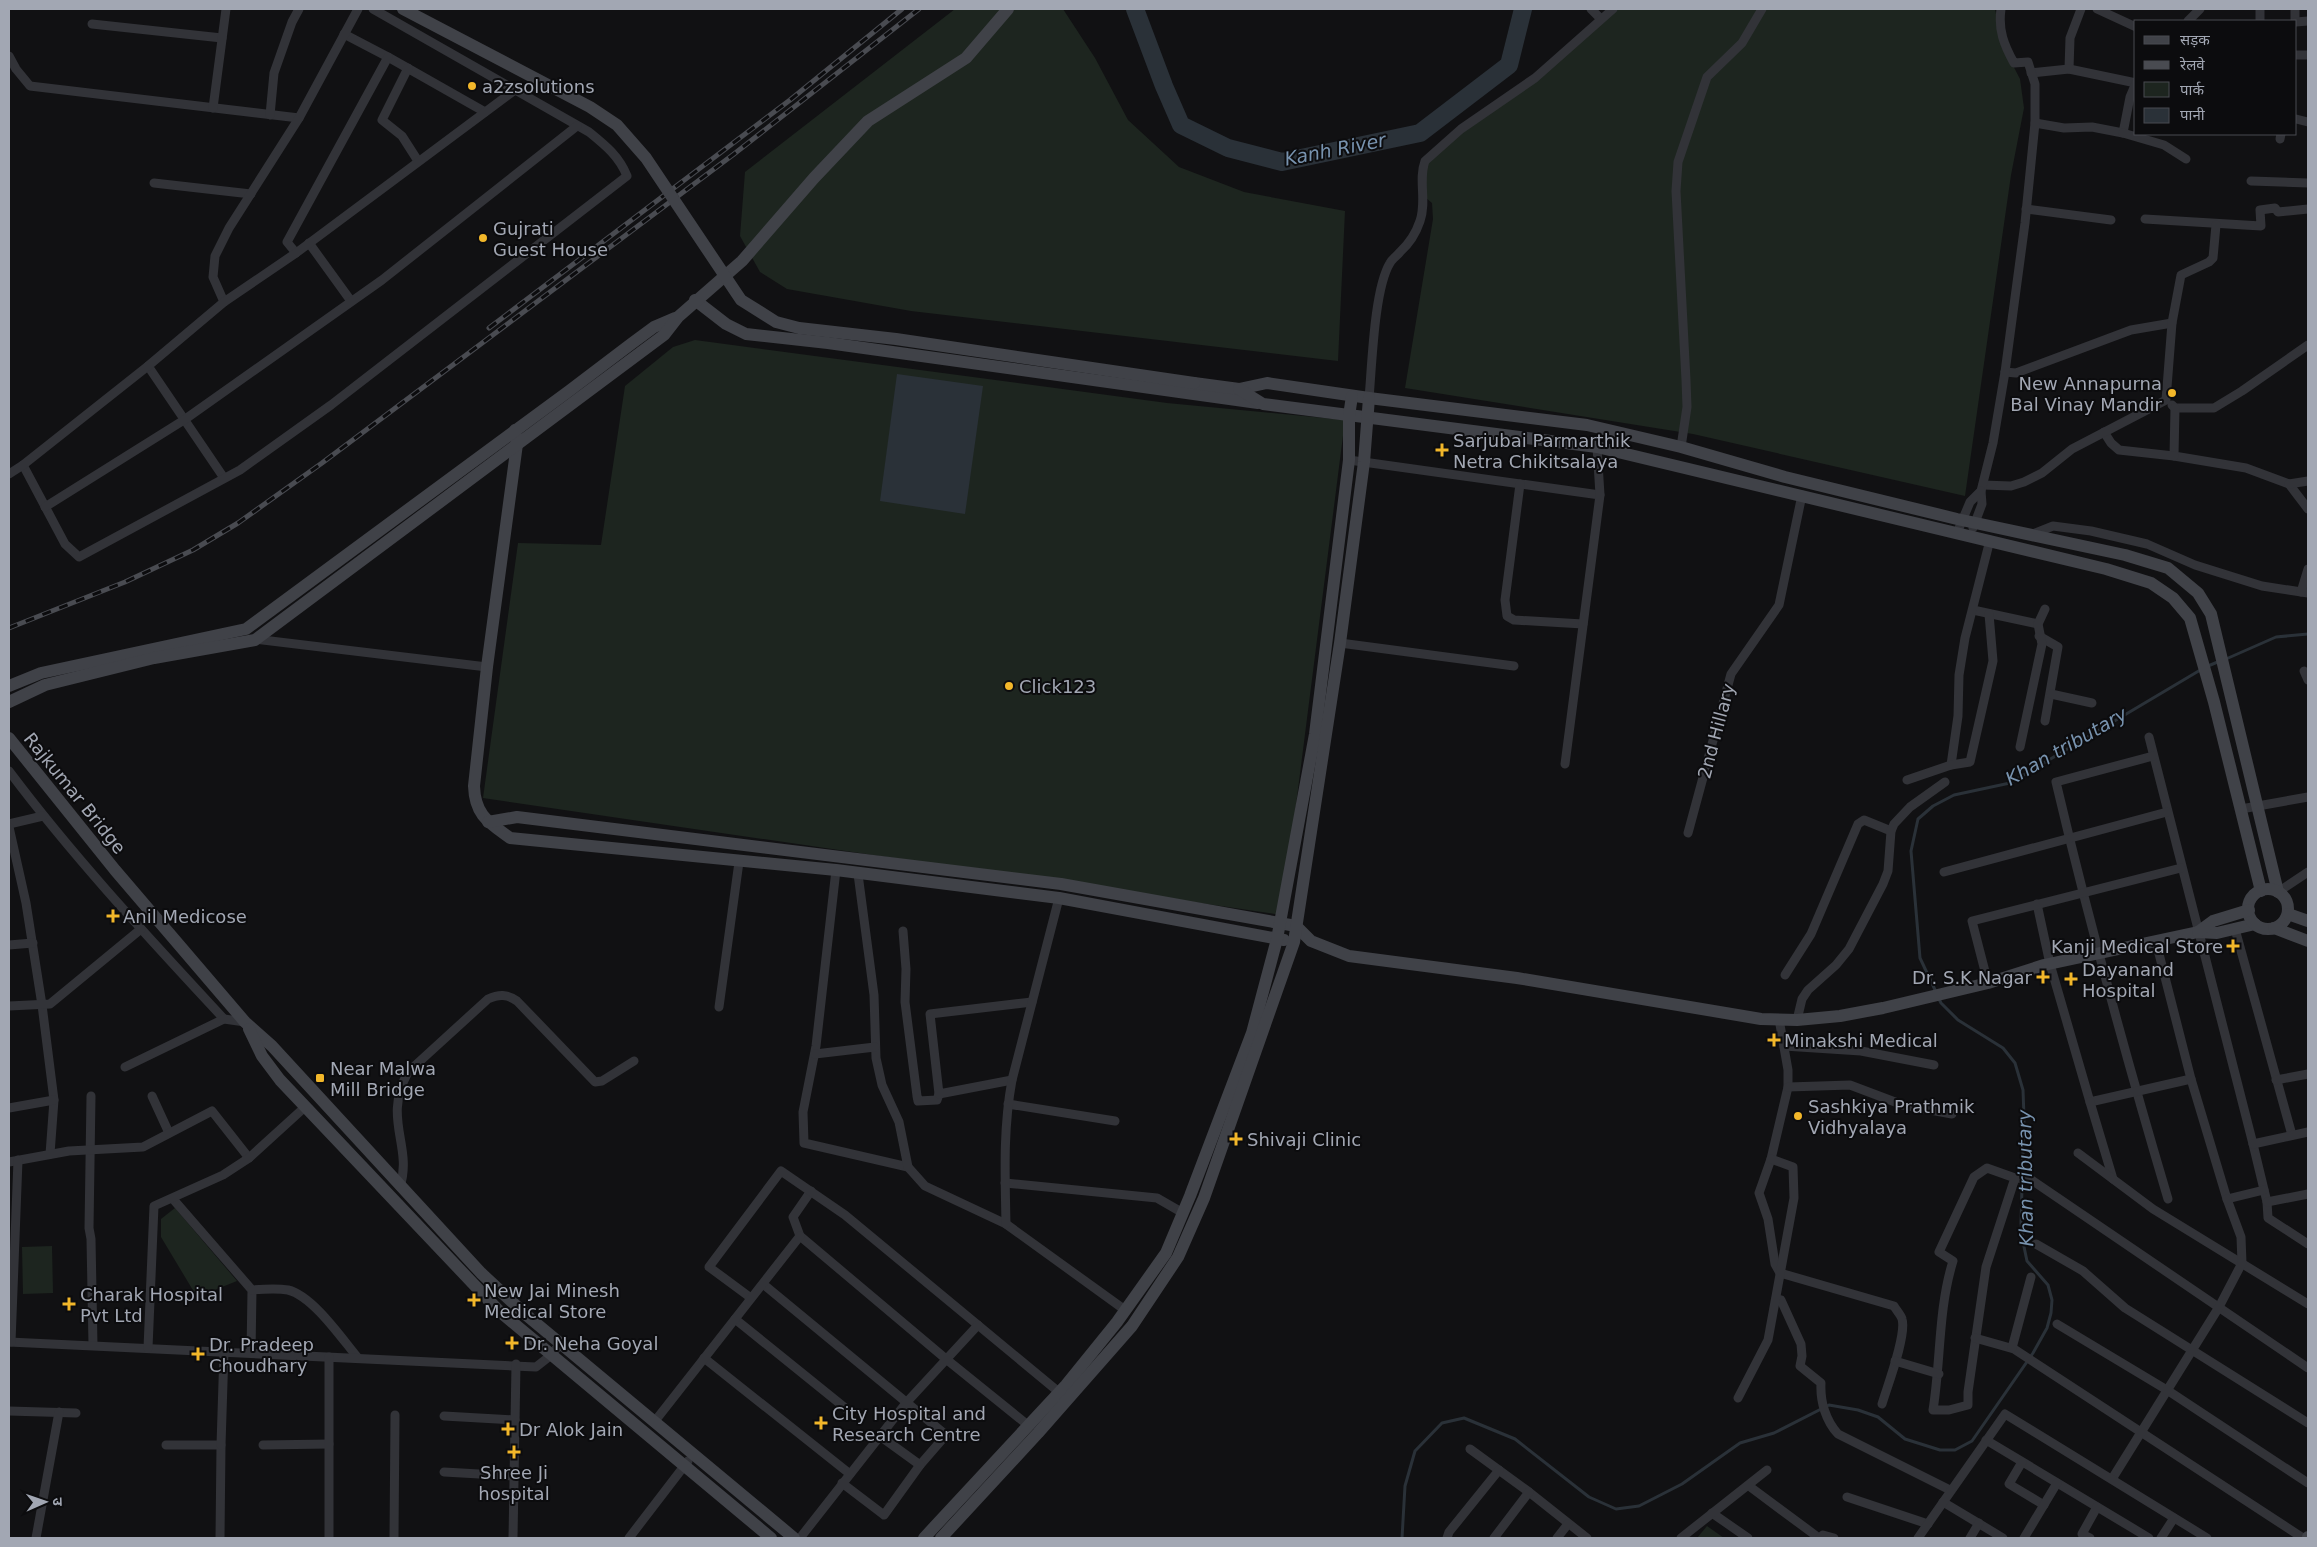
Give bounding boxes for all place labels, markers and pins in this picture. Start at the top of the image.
place label: a2zsolutions [482,76,595,97]
marker: a2zsolutions [466,80,478,92]
place label: Gujrati Guest House [493,218,608,260]
marker: Gujrati Guest House [477,232,489,244]
place label: New Annapurna Bal Vinay Mandir [2010,373,2163,415]
marker: New Annapurna Bal Vinay Mandir [2166,387,2178,399]
place label: Sarjubai Parmarthik Netra Chikitsalaya [1453,430,1631,472]
marker: Sarjubai Parmarthik Netra Chikitsalaya [1435,443,1449,457]
place label: Click123 [1019,676,1096,697]
marker: Click123 [1003,680,1015,692]
place label: Anil Medicose [123,906,247,927]
marker: Anil Medicose [107,910,119,922]
place label: Kanji Medical Store [2051,936,2223,957]
marker: Kanji Medical Store [2227,940,2239,952]
place label: Dayanand Hospital [2082,959,2174,1001]
place label: Dr. S.K Nagar [1912,967,2033,988]
marker: Dr. S.K Nagar [2036,970,2050,984]
marker: Dayanand Hospital [2064,972,2078,986]
place label: Minakshi Medical [1784,1030,1938,1051]
marker: Minakshi Medical [1768,1034,1780,1046]
place label: Near Malwa Mill Bridge [330,1058,436,1100]
marker: Near Malwa Mill Bridge [314,1072,326,1084]
place label: Sashkiya Prathmik Vidhyalaya [1808,1096,1975,1138]
marker: Sashkiya Prathmik Vidhyalaya [1792,1110,1804,1122]
place label: Shivaji Clinic [1247,1129,1361,1150]
marker: Shivaji Clinic [1229,1132,1243,1146]
place label: New Jai Minesh Medical Store [484,1280,620,1322]
place label: Charak Hospital Pvt Ltd [80,1284,223,1326]
marker: New Jai Minesh Medical Store [468,1294,480,1306]
marker: Charak Hospital Pvt Ltd [62,1297,76,1311]
place label: Dr. Neha Goyal [523,1333,658,1354]
place label: Dr. Pradeep Choudhary [209,1334,314,1376]
marker: Dr. Neha Goyal [505,1336,519,1350]
marker: Dr. Pradeep Choudhary [191,1347,205,1361]
place label: City Hospital and Research Centre [832,1403,986,1445]
marker: City Hospital and Research Centre [814,1416,828,1430]
place label: Dr Alok Jain [519,1419,623,1440]
marker: Dr Alok Jain [501,1422,515,1436]
marker: Shree Ji hospital [507,1445,521,1459]
place label: Shree Ji hospital [478,1462,550,1504]

